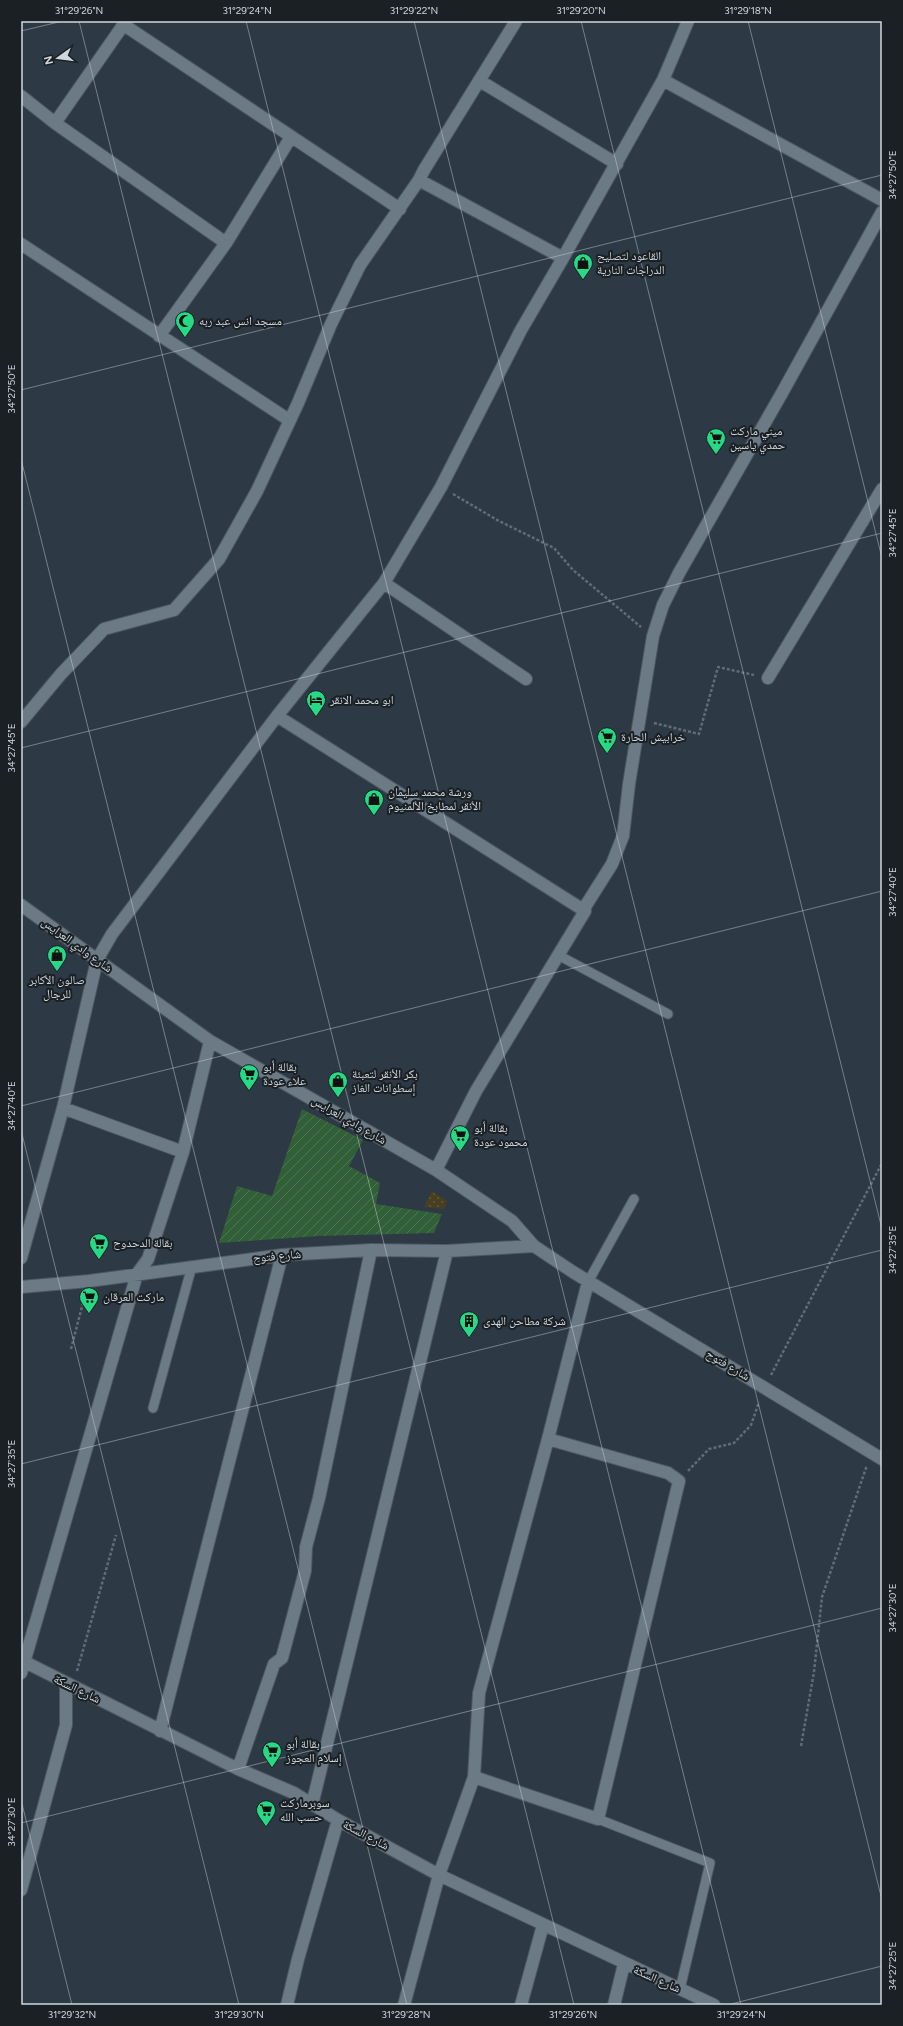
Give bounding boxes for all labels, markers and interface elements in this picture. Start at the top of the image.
text: 31°29'26"N [55,4,103,17]
text: 31°29'24"N [222,4,272,17]
text: 31°29'22"N [390,4,438,17]
text: 31°29'20"N [556,4,606,17]
text: 31°29'18"N [724,4,772,17]
north arrow [38,38,78,78]
text: N [41,55,56,66]
text: 34°27'50"E [886,150,899,200]
place label: القاعود لتصليح الدراجات النارية [597,249,665,277]
shop icon: القاعود لتصليح الدراجات النارية [572,252,594,280]
mosque icon: مسجد انس عبد ربه [174,310,196,338]
place label: مسجد انس عبد ربه [199,314,282,328]
text: 34°27'50"E [5,364,18,414]
place label: ميني ماركت حمدي ياسين [730,424,785,455]
supermarket icon: ميني ماركت حمدي ياسين [705,427,727,455]
text: 34°27'45"E [886,508,899,558]
hotel icon: ابو محمد الانقر [305,689,327,717]
place label: ابو محمد الانقر [329,693,394,707]
text: 34°27'45"E [5,723,18,773]
supermarket icon: خرابيش الحارة [596,726,618,754]
place label: خرابيش الحارة [621,730,685,744]
place label: ورشة محمد سليمان الأنقر لمطابخ الألمنيوم [388,785,481,814]
shop icon: ورشة محمد سليمان الأنقر لمطابخ الألمنيوم [363,788,385,816]
text: 34°27'40"E [886,867,899,917]
street label: شارع وادي العرايس [37,915,115,978]
shop icon: صالون الأكابر للرجال [46,944,68,972]
place label: صالون الأكابر للرجال [28,973,85,1001]
place label: بقالة أبو علاء عودة [263,1060,306,1088]
supermarket icon: بقالة أبو علاء عودة [238,1063,260,1091]
place label: بكر الأنقر لتعبئة إسطوانات الغاز [351,1067,418,1096]
shop icon: بكر الأنقر لتعبئة إسطوانات الغاز [327,1070,349,1098]
text: 34°27'40"E [5,1081,18,1131]
street label: شارع وادي العرايس [308,1093,389,1150]
place label: بقالة أبو محمود عودة [474,1121,528,1149]
supermarket icon: بقالة أبو محمود عودة [449,1124,471,1152]
text: 34°27'35"E [886,1226,899,1274]
supermarket icon: بقالة الدحدوح [88,1232,110,1260]
place label: بقالة الدحدوح [113,1236,173,1250]
street label: شارع فتوح [252,1247,302,1266]
supermarket icon: ماركت العرقان [78,1286,100,1314]
place label: ماركت العرقان [103,1290,164,1304]
building icon: شركة مطاحن الهدى [458,1310,480,1338]
place label: شركة مطاحن الهدى [483,1314,566,1328]
street label: شارع فتوح [703,1347,752,1384]
text: 34°27'35"E [5,1440,18,1488]
text: 34°27'30"E [886,1583,899,1633]
street label: شارع السكة [51,1672,103,1707]
place label: بقالة أبو إسلام العجوز [285,1737,342,1766]
supermarket icon: بقالة أبو إسلام العجوز [261,1740,283,1768]
place label: سوبرماركت حسب الله [280,1796,330,1824]
text: 34°27'30"E [5,1797,18,1847]
supermarket icon: سوبرماركت حسب الله [255,1799,277,1827]
street label: شارع السكة [340,1817,391,1854]
text: 34°27'25"E [886,1942,899,1990]
street label: شارع السكة [631,1962,683,1997]
text: 31°29'32"N [48,2008,96,2021]
text: 31°29'30"N [214,2008,264,2021]
text: 31°29'28"N [381,2008,431,2021]
text: 31°29'26"N [549,2008,597,2021]
text: 31°29'24"N [716,2008,766,2021]

